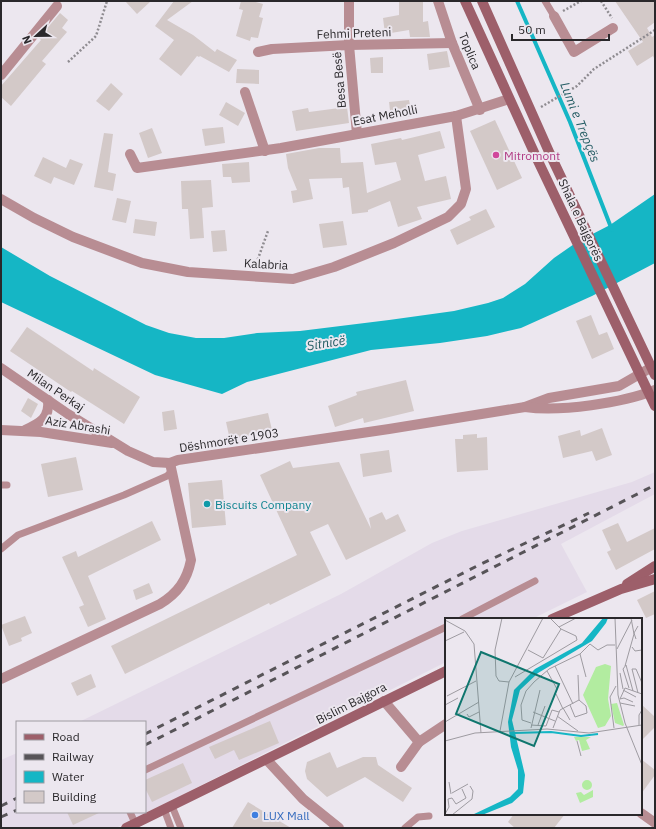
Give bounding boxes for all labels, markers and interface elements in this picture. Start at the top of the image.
north arrow [16,16,56,56]
scale bar [512,16,609,42]
text: 50 m [518,22,546,37]
street label: Fehmi Preteni [316,24,392,42]
street label: Toplica [456,30,484,72]
text: N [19,33,35,46]
street label: Besa Besë [329,51,349,109]
water label: Lumi e Trepçës [556,79,604,165]
street label: Esat Meholli [351,101,419,129]
place label: Mitromont [504,148,560,163]
marker: Mitromont [491,150,501,160]
street label: Shala e Bajgorës [555,176,607,264]
street label: Kalabria [243,255,289,273]
water label: Sitnicë [306,332,347,354]
street label: Milan Perkaj [25,365,87,415]
street label: Aziz Abrashi [44,412,112,438]
street label: Dëshmorët e 1903 [178,425,280,455]
place label: Biscuits Company [215,497,311,512]
marker: Biscuits Company [202,499,212,509]
inset map [445,618,642,815]
street label: Bislim Bajgora [313,679,389,727]
legend [16,721,146,813]
text: Road [52,729,80,744]
text: Railway [52,749,94,764]
text: Water [52,769,85,784]
text: Building [52,789,97,804]
place label: LUX Mall [263,808,310,823]
marker: LUX Mall [250,810,260,820]

